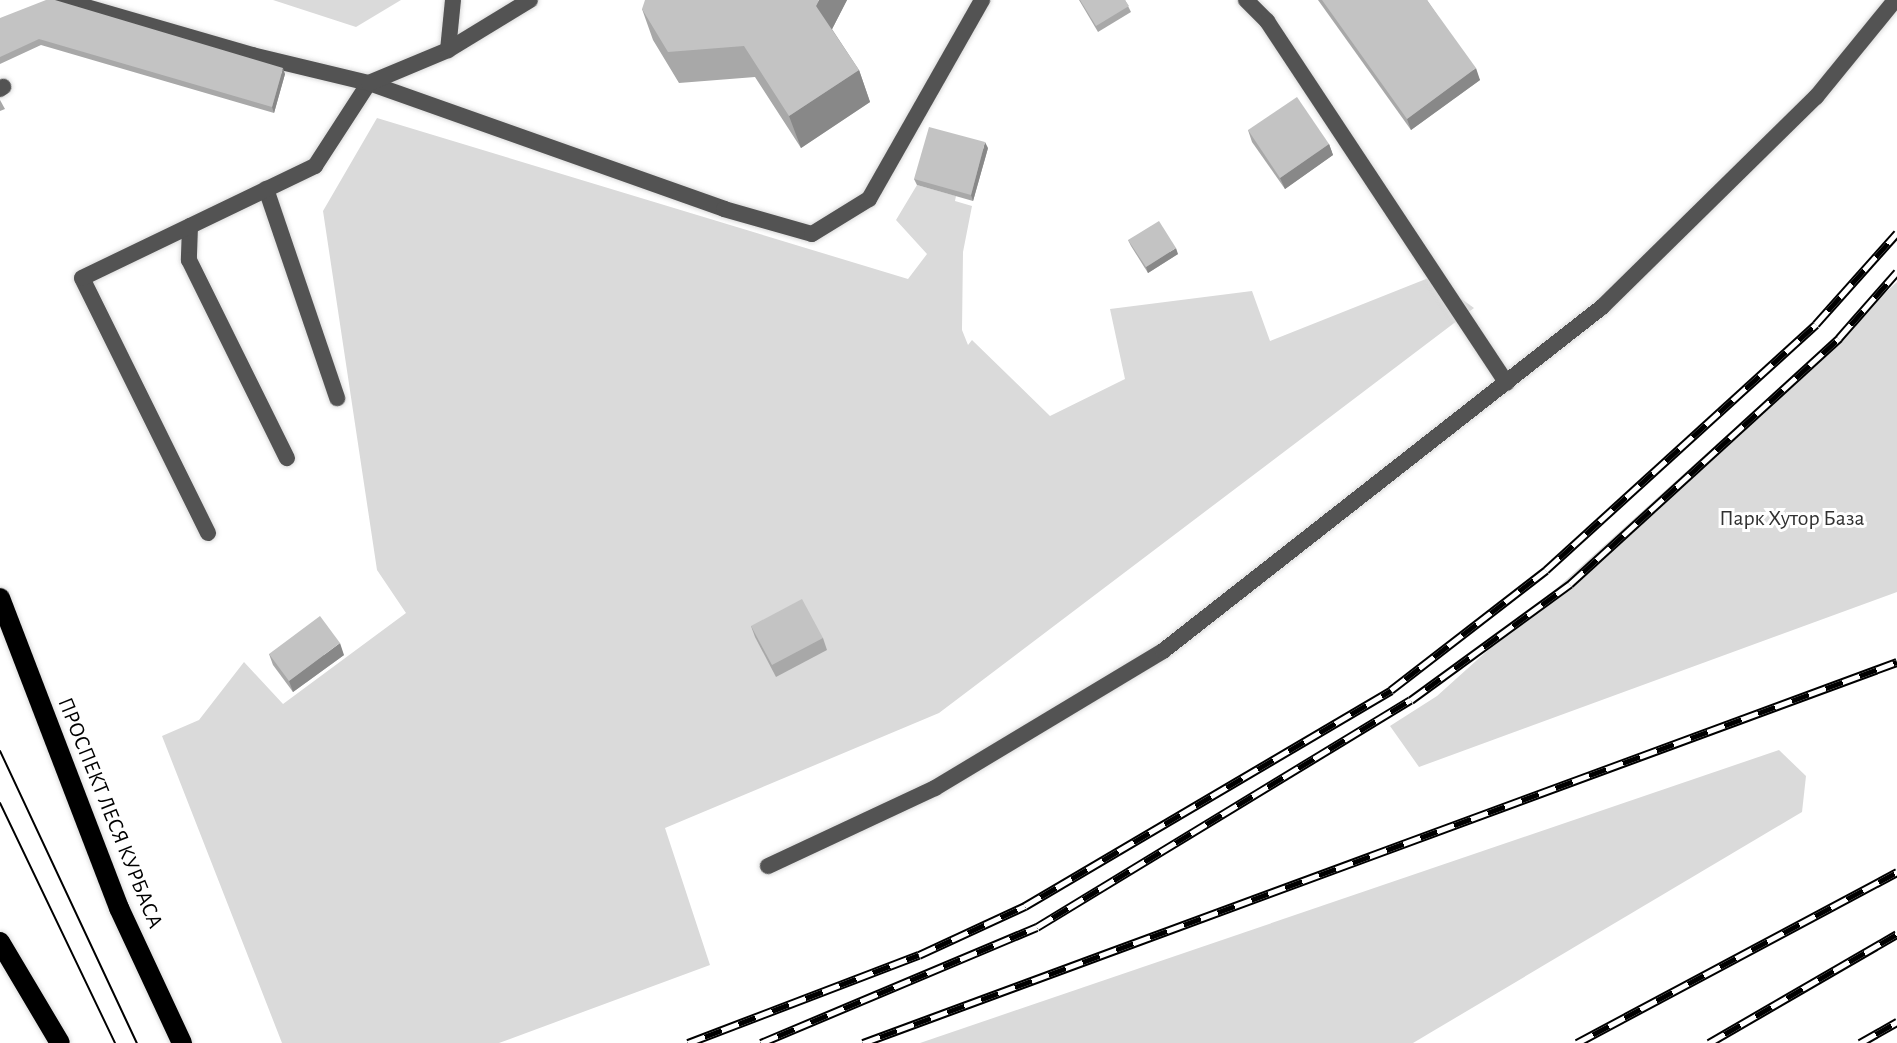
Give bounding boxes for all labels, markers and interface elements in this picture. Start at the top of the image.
park label: Парк Хутор База [1719,506,1865,532]
street label: ПРОСПЕКТ ЛЕСЯ КУРБАСА [52,694,168,932]

